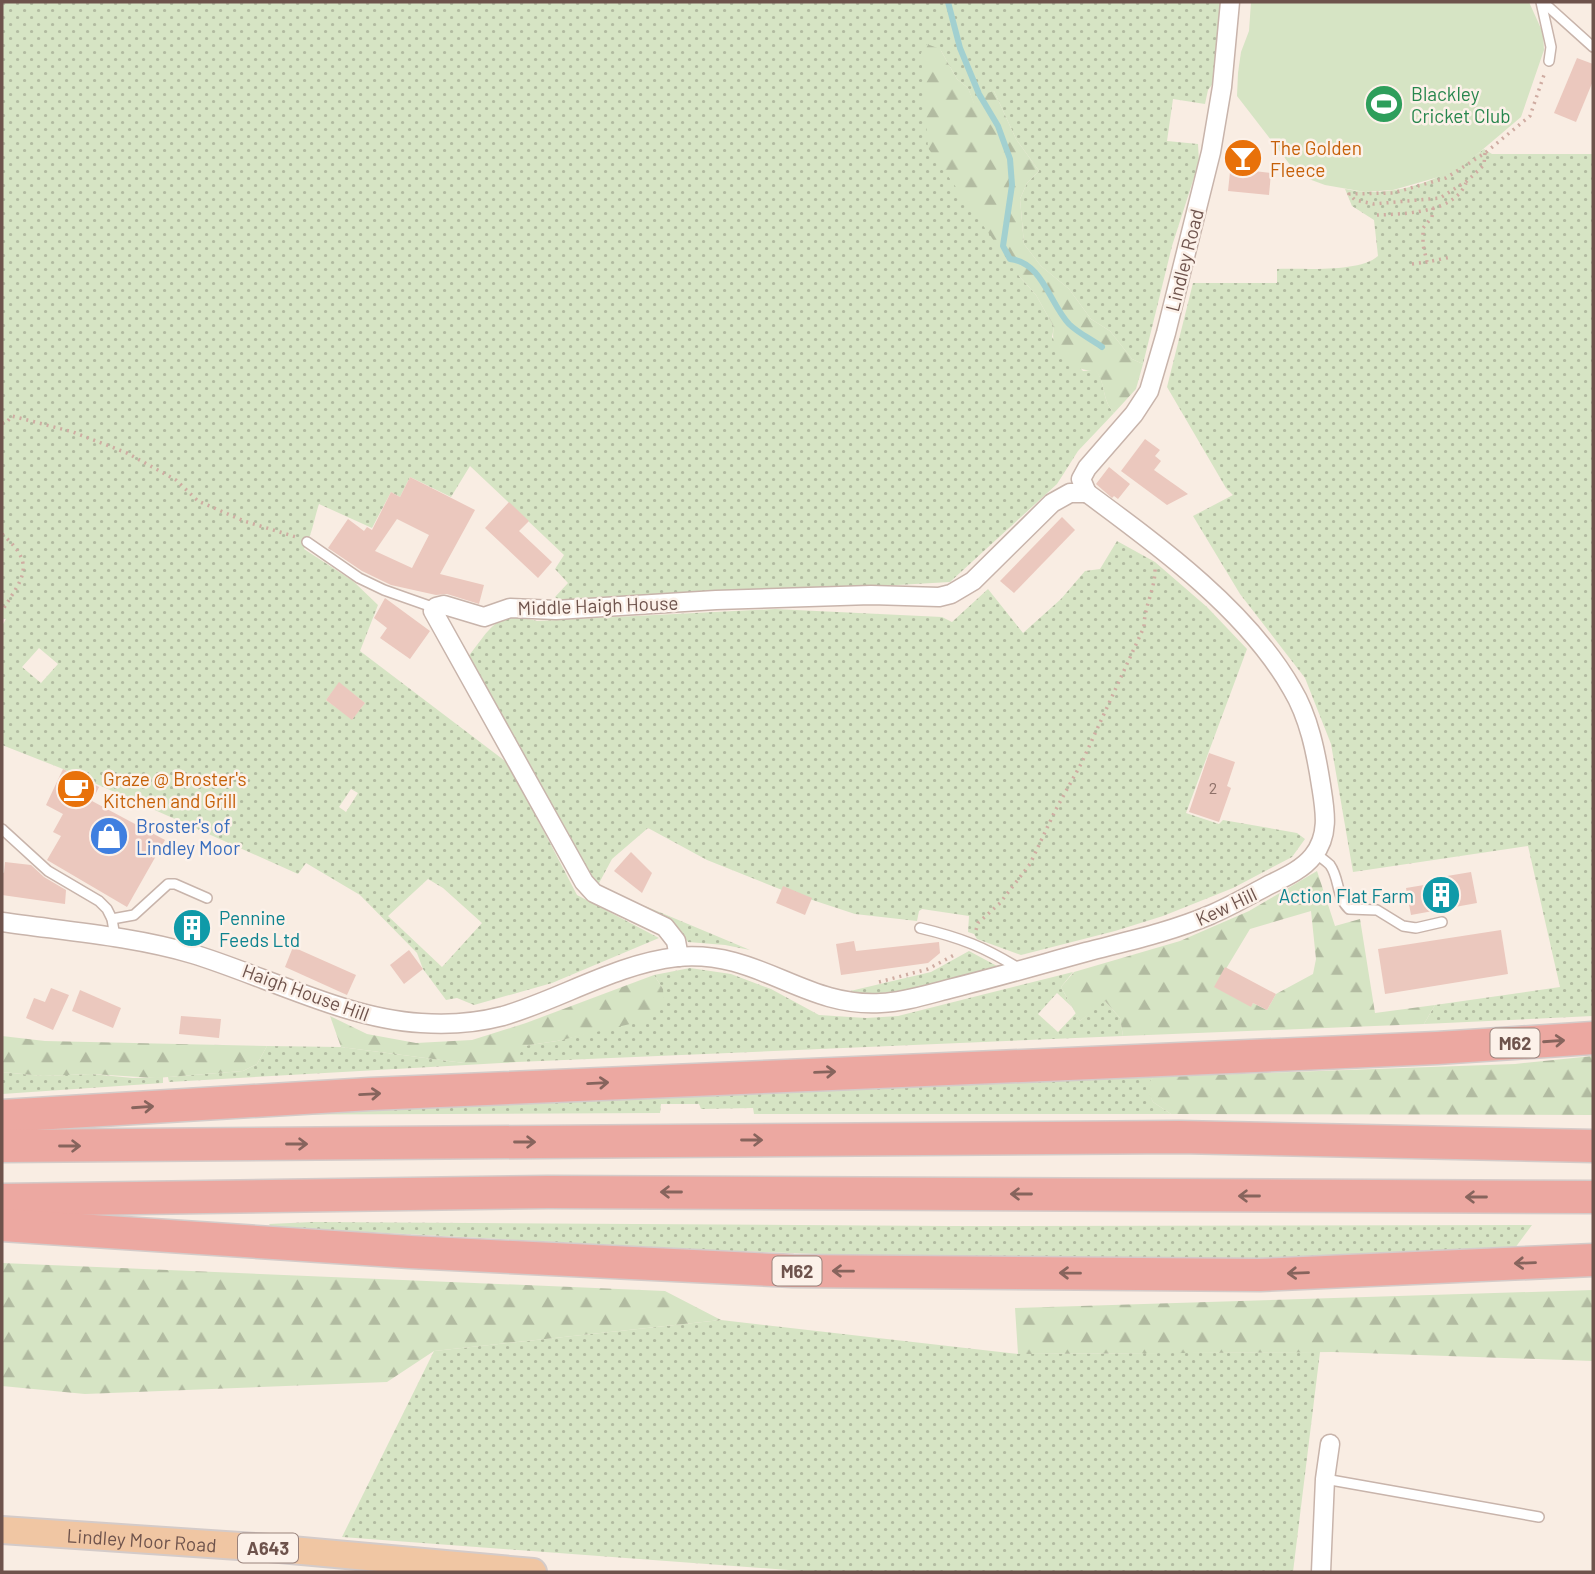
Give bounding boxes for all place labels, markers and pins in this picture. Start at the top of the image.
place label: Blackley Cricket Club [1411,82,1511,127]
sports icon: Blackley Cricket Club [1363,83,1405,125]
place label: The Golden Fleece [1270,136,1362,181]
bar icon: The Golden Fleece [1222,137,1264,179]
place label: Graze @ Broster's Kitchen and Grill [103,767,247,812]
cafe icon: Graze @ Broster's Kitchen and Grill [55,768,97,810]
place label: Broster's of Lindley Moor [136,814,240,859]
shop icon: Broster's of Lindley Moor [88,815,130,857]
building icon: Action Flat Farm [1420,874,1462,916]
place label: Action Flat Farm [1279,884,1414,907]
place label: Pennine Feeds Ltd [219,906,300,951]
building icon: Pennine Feeds Ltd [171,907,213,949]

